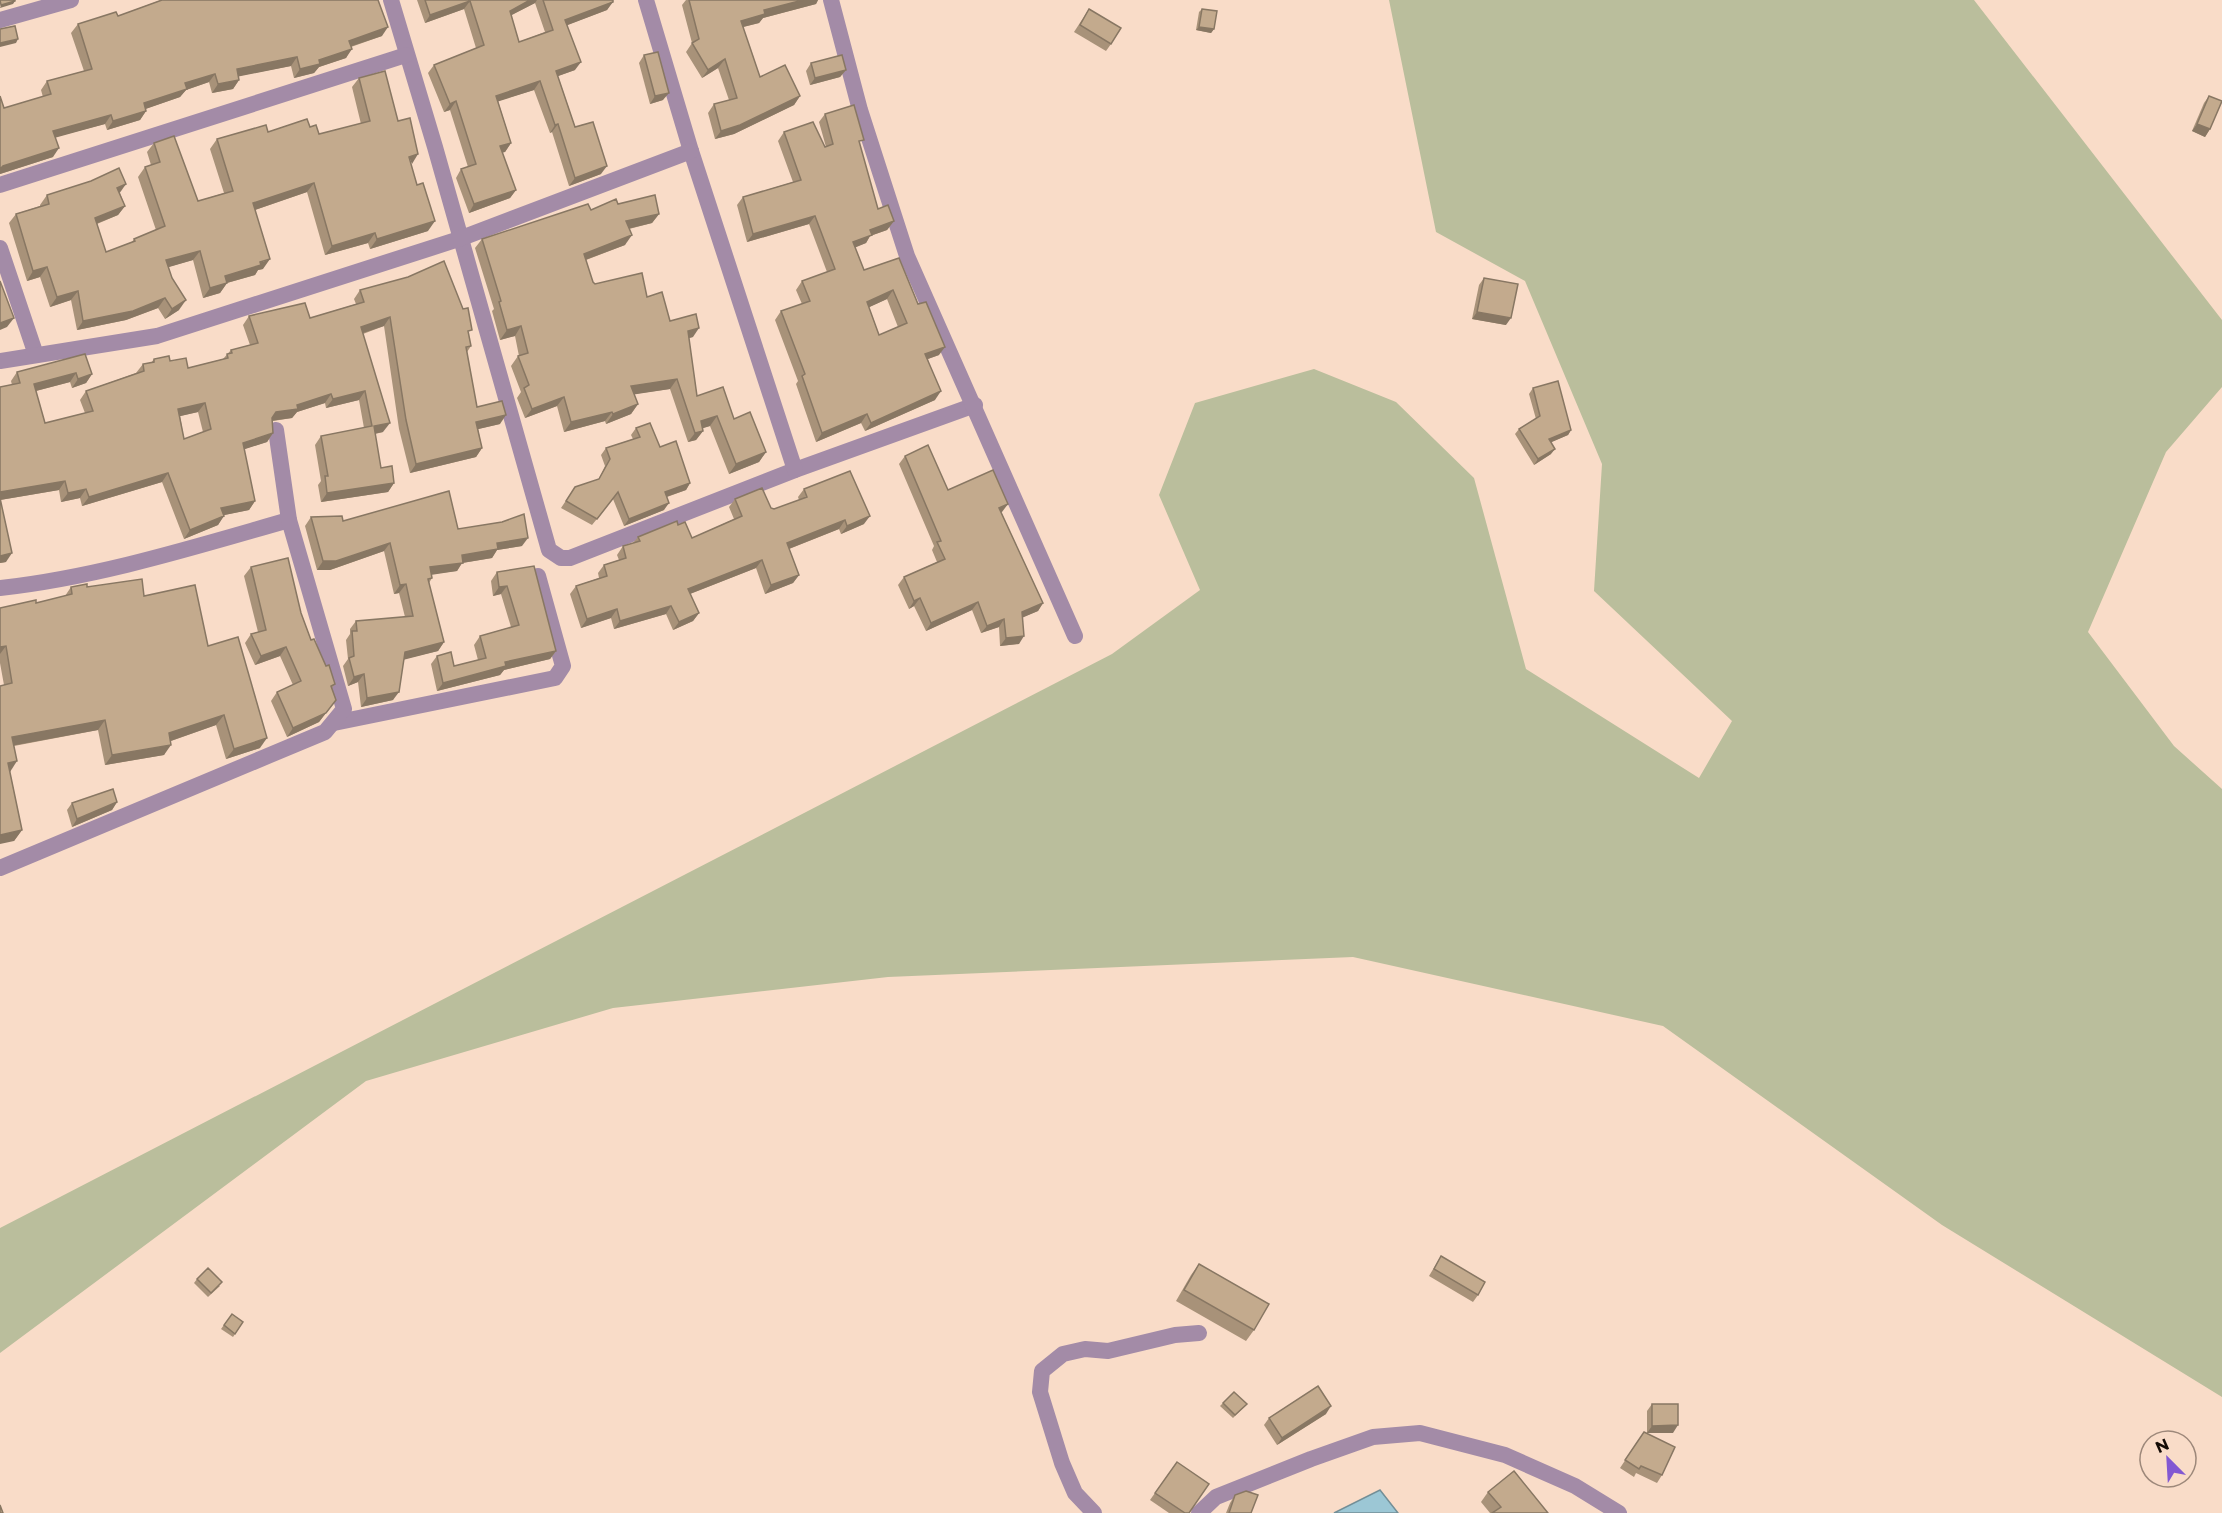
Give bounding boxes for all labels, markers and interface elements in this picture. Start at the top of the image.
north arrow [2138,1429,2198,1489]
text: N [2152,1434,2172,1457]

